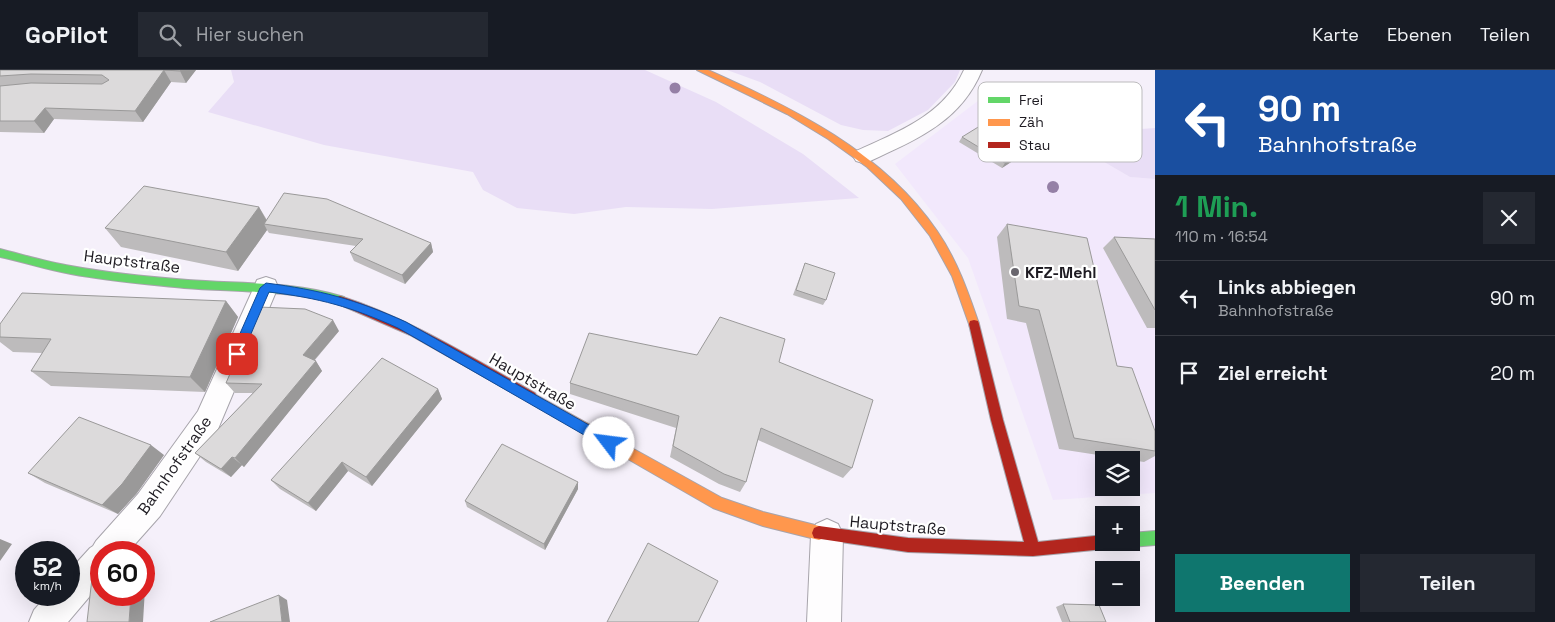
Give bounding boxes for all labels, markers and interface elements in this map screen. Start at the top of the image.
search box [138,12,488,57]
text: GoPilot [25,19,108,50]
icon: search [156,21,184,49]
text: Hier suchen [196,22,304,47]
text: Karte [1312,23,1359,46]
text: Ebenen [1387,23,1452,46]
text: Teilen [1480,23,1530,46]
legend [978,82,1142,162]
text: 90 m [1258,87,1341,131]
icon: left [1175,90,1240,155]
text: Frei [1019,91,1043,109]
text: Zäh [1019,113,1044,131]
text: Bahnhofstraße [1258,130,1417,158]
text: Stau [1019,136,1050,154]
text: 1 Min. [1175,187,1258,226]
button: close [1483,192,1535,244]
text: 110 m · 16:54 [1175,226,1268,247]
street label: Hauptstraße [83,245,181,278]
place label: KFZ-Mehl [1025,262,1097,283]
marker: KFZ-Mehl [1009,266,1021,278]
text: Links abbiegen [1218,275,1356,300]
icon: left [1175,284,1203,312]
text: 90 m [1490,286,1535,311]
text: Bahnhofstraße [1218,300,1334,321]
pin [216,333,258,375]
icon: arrive [223,340,251,368]
street label: Hauptstraße [486,348,580,415]
icon: arrive [1175,359,1203,387]
text: Ziel erreicht [1218,361,1328,386]
text: 20 m [1490,361,1535,386]
street label: Bahnhofstraße [133,412,216,519]
position arrow [582,416,634,468]
map controls [1095,451,1140,606]
button: layers [1095,451,1140,496]
button: + [1095,506,1140,551]
street label: Hauptstraße [849,511,947,540]
speed limit sign: 60 [90,541,155,606]
text: 52 [33,551,62,583]
button: Beenden [1175,554,1350,612]
button: Teilen [1360,554,1535,612]
button: − [1095,561,1140,606]
text: km/h [33,578,62,594]

